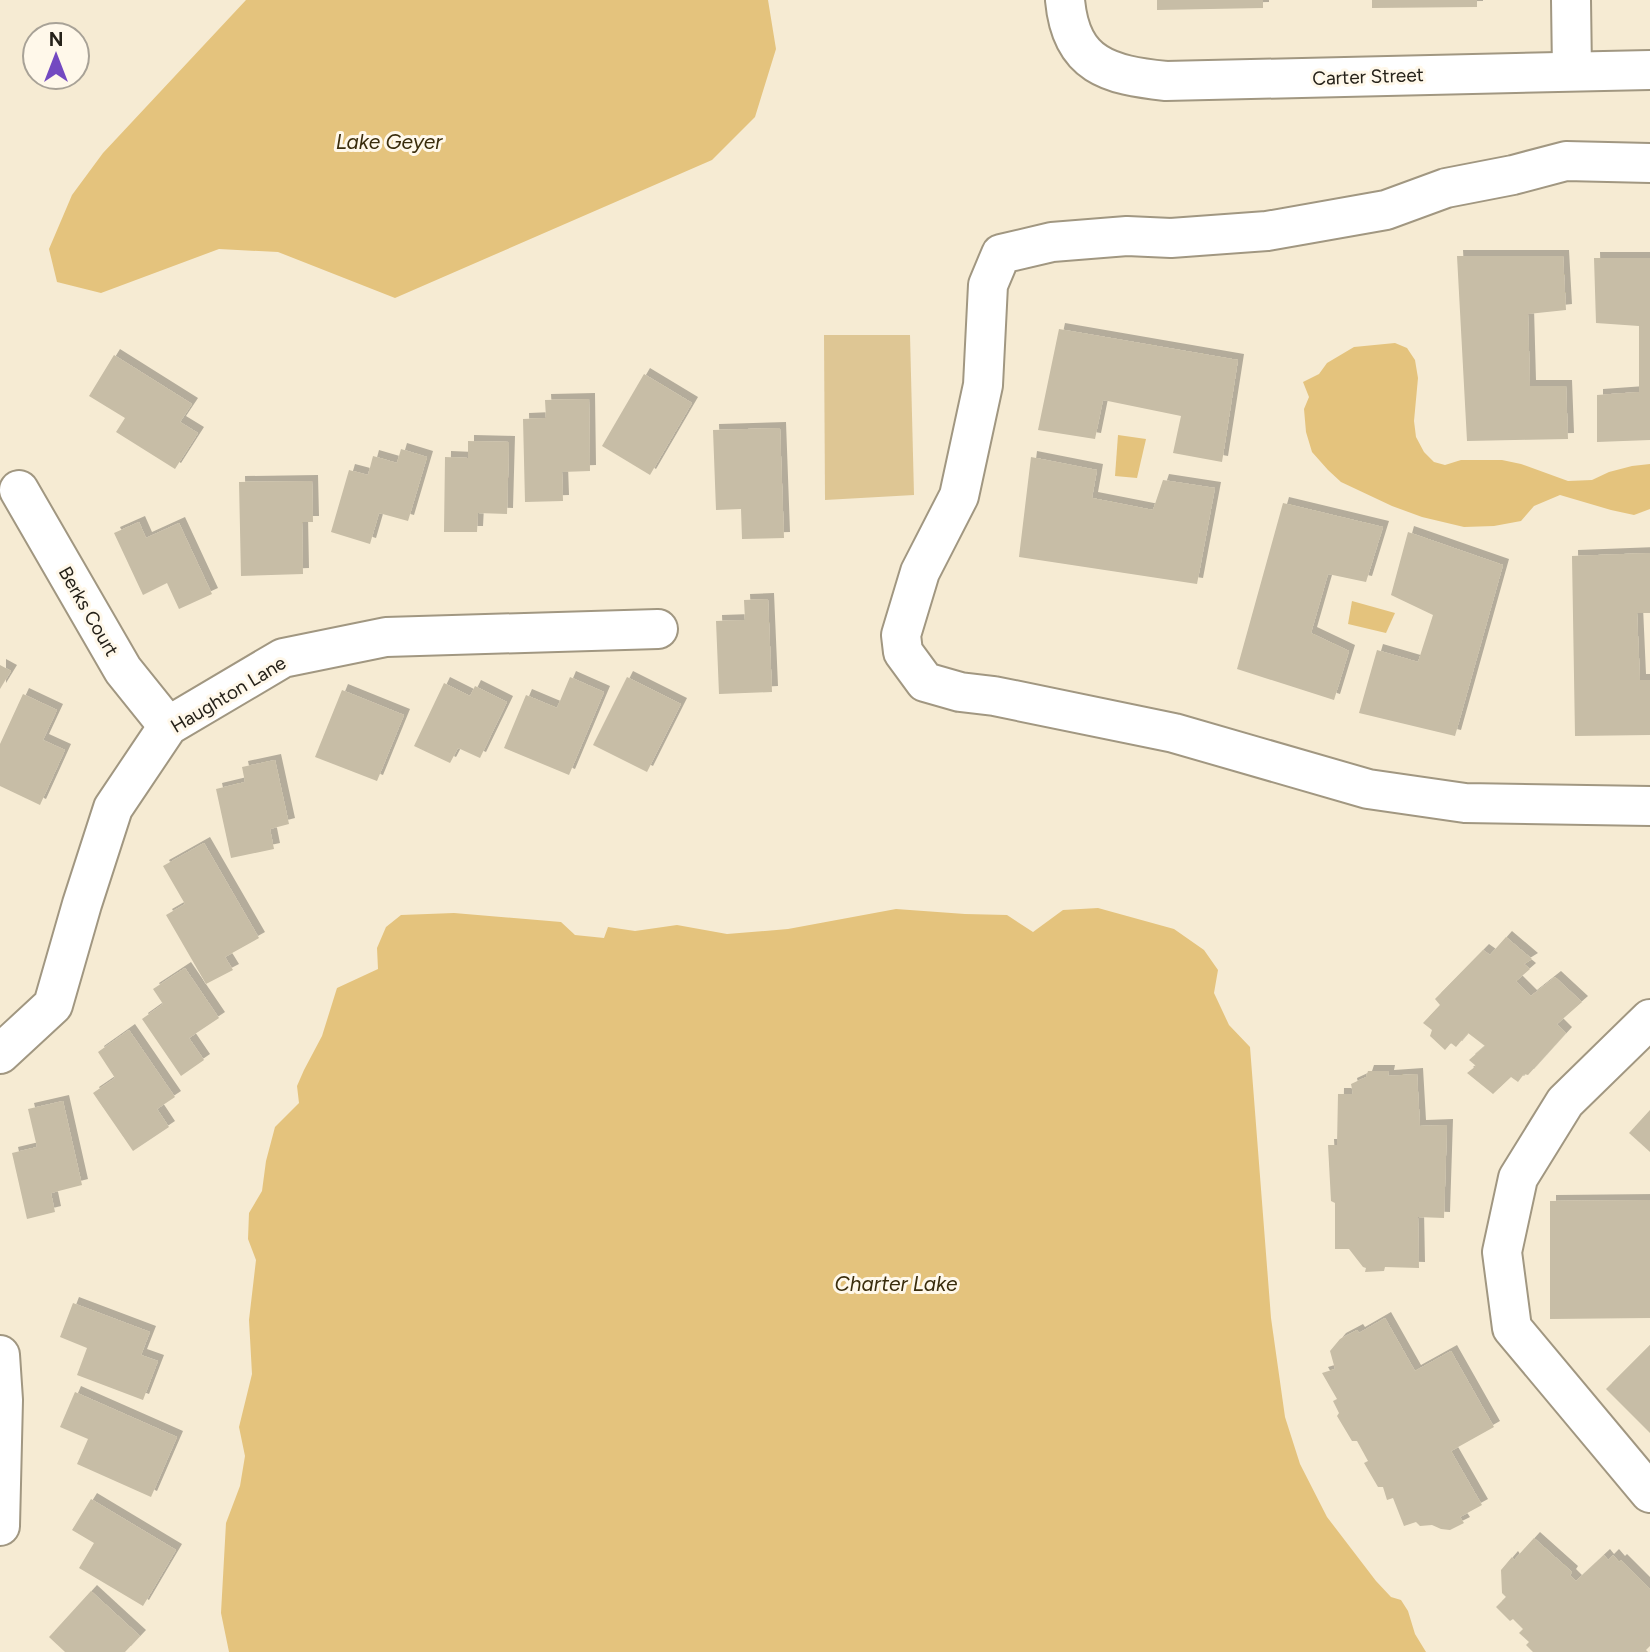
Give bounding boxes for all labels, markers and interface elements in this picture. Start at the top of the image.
north arrow [21,21,91,91]
text: N [49,28,63,51]
street label: Carter Street [1312,63,1424,90]
water label: Lake Geyer [336,129,443,154]
street label: Berks Court [54,562,124,660]
street label: Haughton Lane [166,651,290,738]
water label: Charter Lake [835,1271,958,1296]

